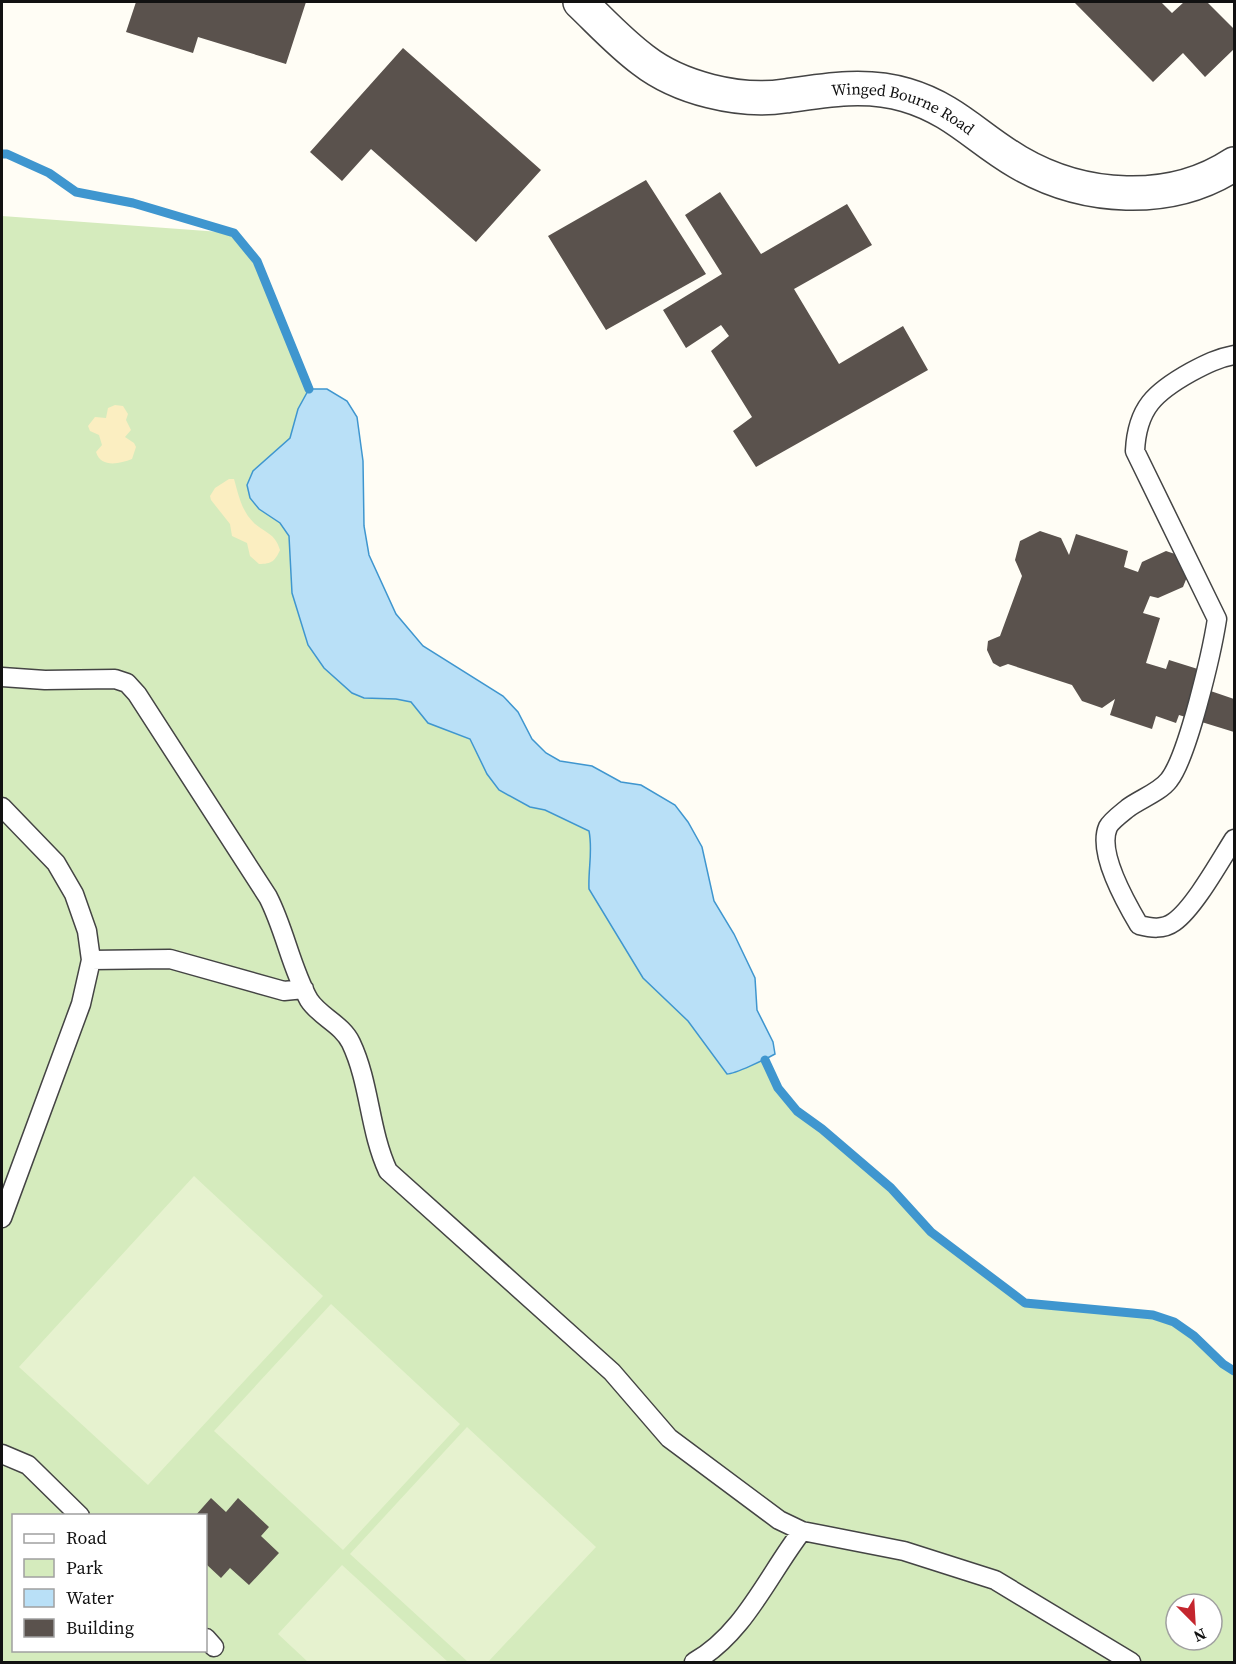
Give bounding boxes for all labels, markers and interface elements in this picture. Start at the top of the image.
street label: Winged Bourne Road [830,77,979,140]
legend [12,1514,207,1652]
text: Road [66,1525,107,1550]
text: Park [66,1555,103,1580]
text: Water [66,1585,114,1610]
north arrow [1164,1592,1224,1652]
text: Building [66,1615,134,1640]
text: N [1190,1623,1210,1648]

